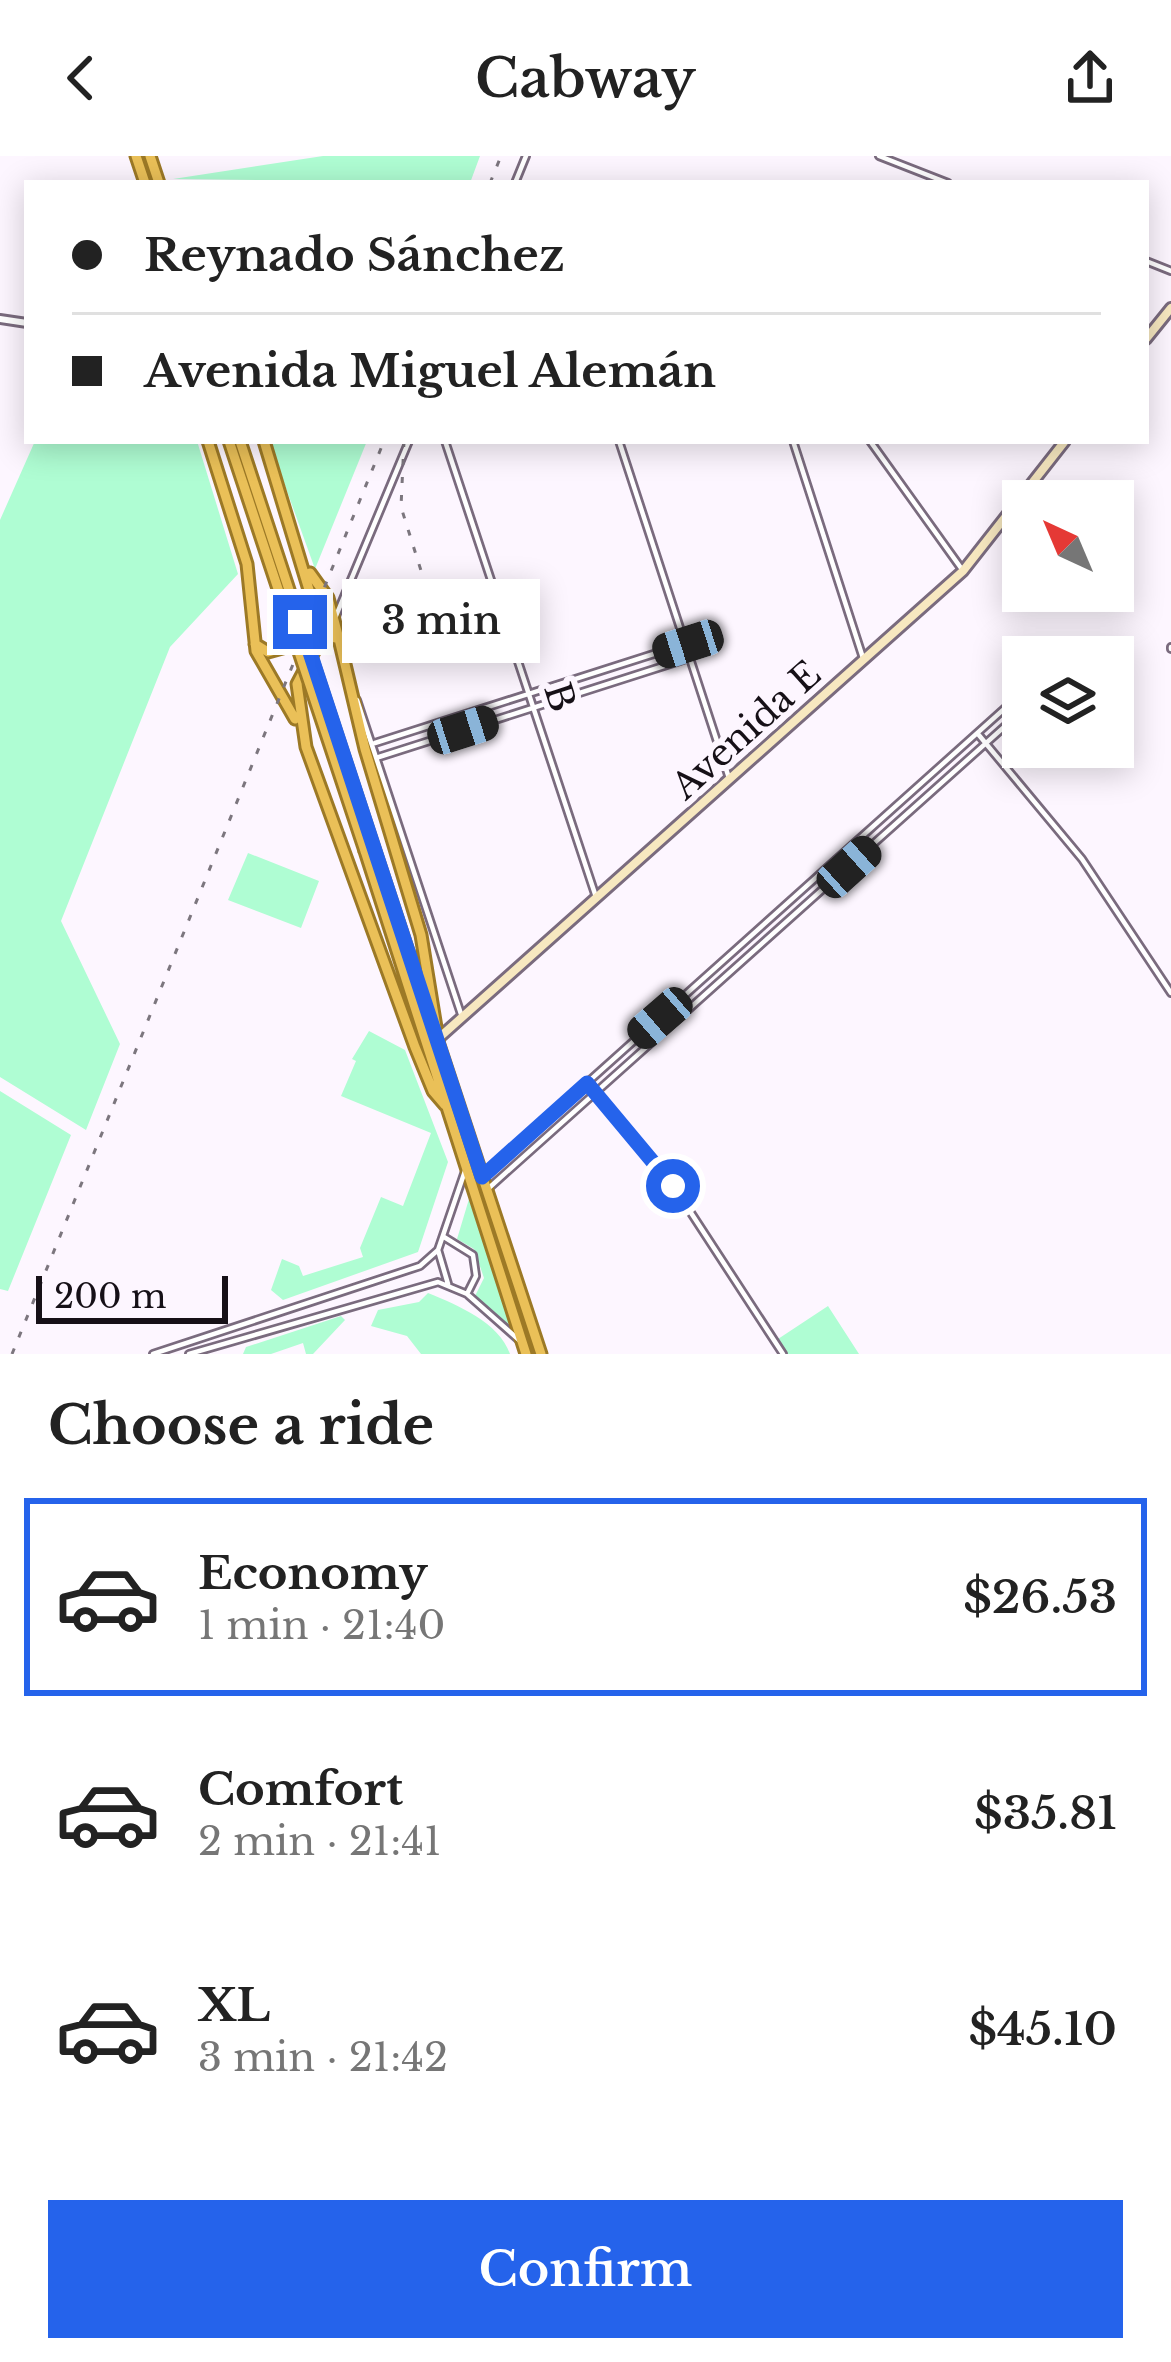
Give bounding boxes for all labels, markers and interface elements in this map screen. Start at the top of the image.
icon: back [48,45,114,111]
text: Cabway [475,45,696,112]
icon: share [1057,45,1123,111]
text: Reynado Sánchez [144,227,564,283]
text: Avenida Miguel Alemán [144,343,716,399]
north arrow [1002,480,1134,612]
map controls [1002,480,1134,768]
callout: 3 min [342,580,540,664]
route end [273,595,327,649]
text: 3 min [381,596,501,645]
car [648,616,728,672]
button: layers [1002,636,1134,768]
street label: Avenida E [661,651,830,809]
street label: B [534,677,586,717]
car [423,702,503,758]
car [810,830,888,904]
car [621,981,699,1055]
route start [646,1159,700,1213]
scale bar [36,1270,228,1323]
text: 200 m [54,1276,166,1317]
text: Choose a ride [48,1392,434,1459]
icon: car [54,1543,162,1651]
text: Economy [198,1545,428,1601]
text: $26.53 [963,1569,1117,1625]
text: 1 min · 21:40 [198,1601,445,1650]
icon: car [54,1759,162,1867]
text: Comfort [198,1761,403,1817]
text: $35.81 [974,1785,1117,1841]
text: 2 min · 21:41 [198,1817,441,1866]
icon: car [54,1975,162,2083]
text: XL [198,1977,270,2033]
text: $45.10 [968,2001,1117,2057]
text: 3 min · 21:42 [198,2033,448,2082]
button: Confirm [48,2200,1123,2338]

